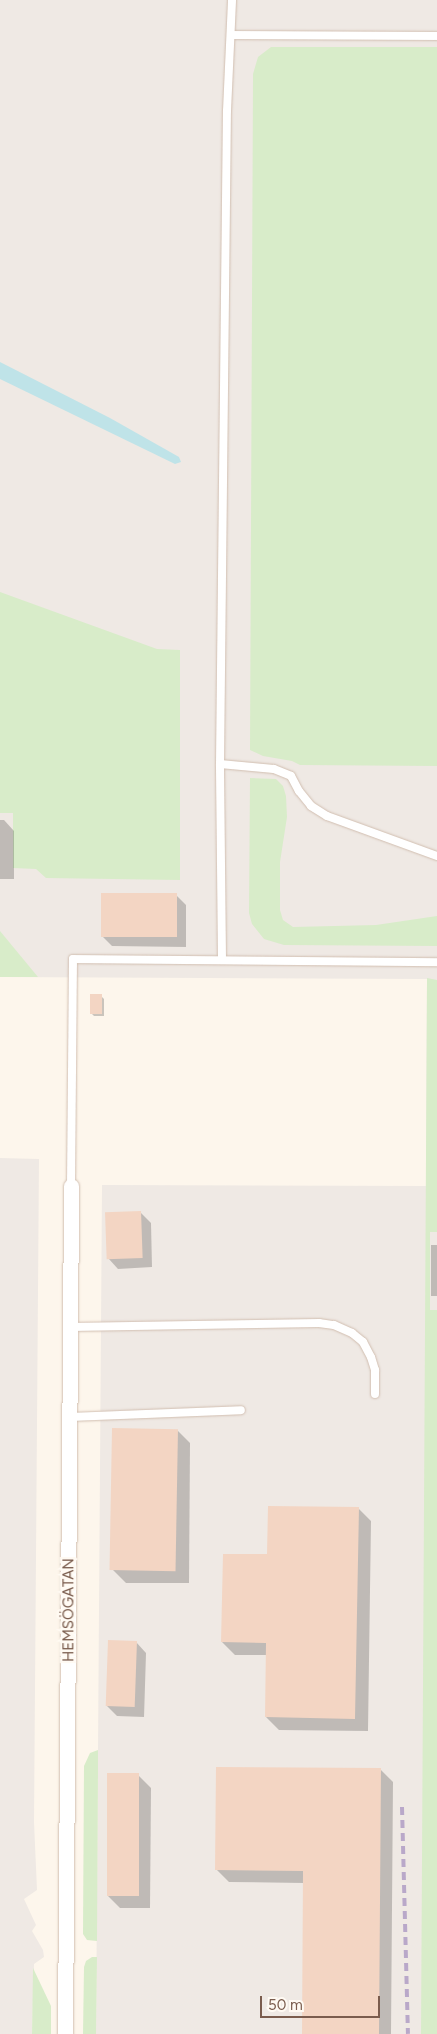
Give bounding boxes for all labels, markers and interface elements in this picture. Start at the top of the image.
street label: HEMSÖGATAN [60,1558,78,1662]
scale bar [262,1986,382,2018]
text: 50 m [268,1996,303,2014]

